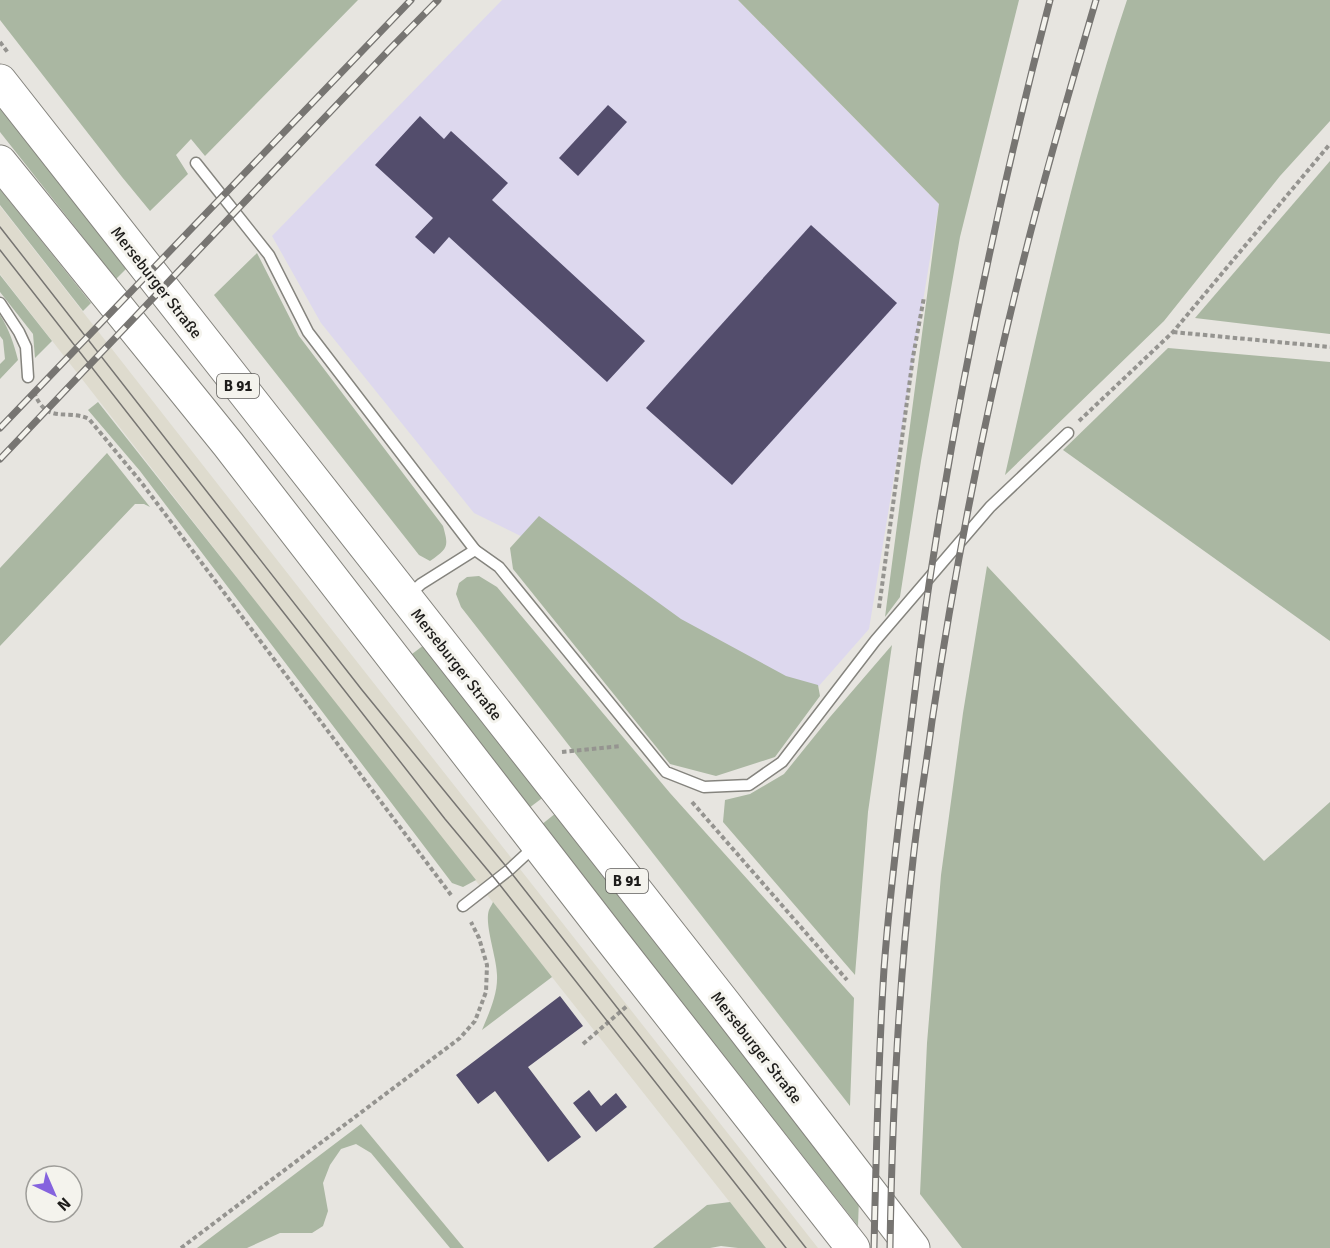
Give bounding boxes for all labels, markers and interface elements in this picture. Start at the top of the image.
street label: Merseburger Straße [106,222,206,343]
road number: B 91 [217,374,259,398]
street label: Merseburger Straße [406,604,506,725]
road number: B 91 [606,869,648,893]
street label: Merseburger Straße [706,987,806,1108]
north arrow [24,1164,84,1224]
text: N [53,1193,75,1215]

